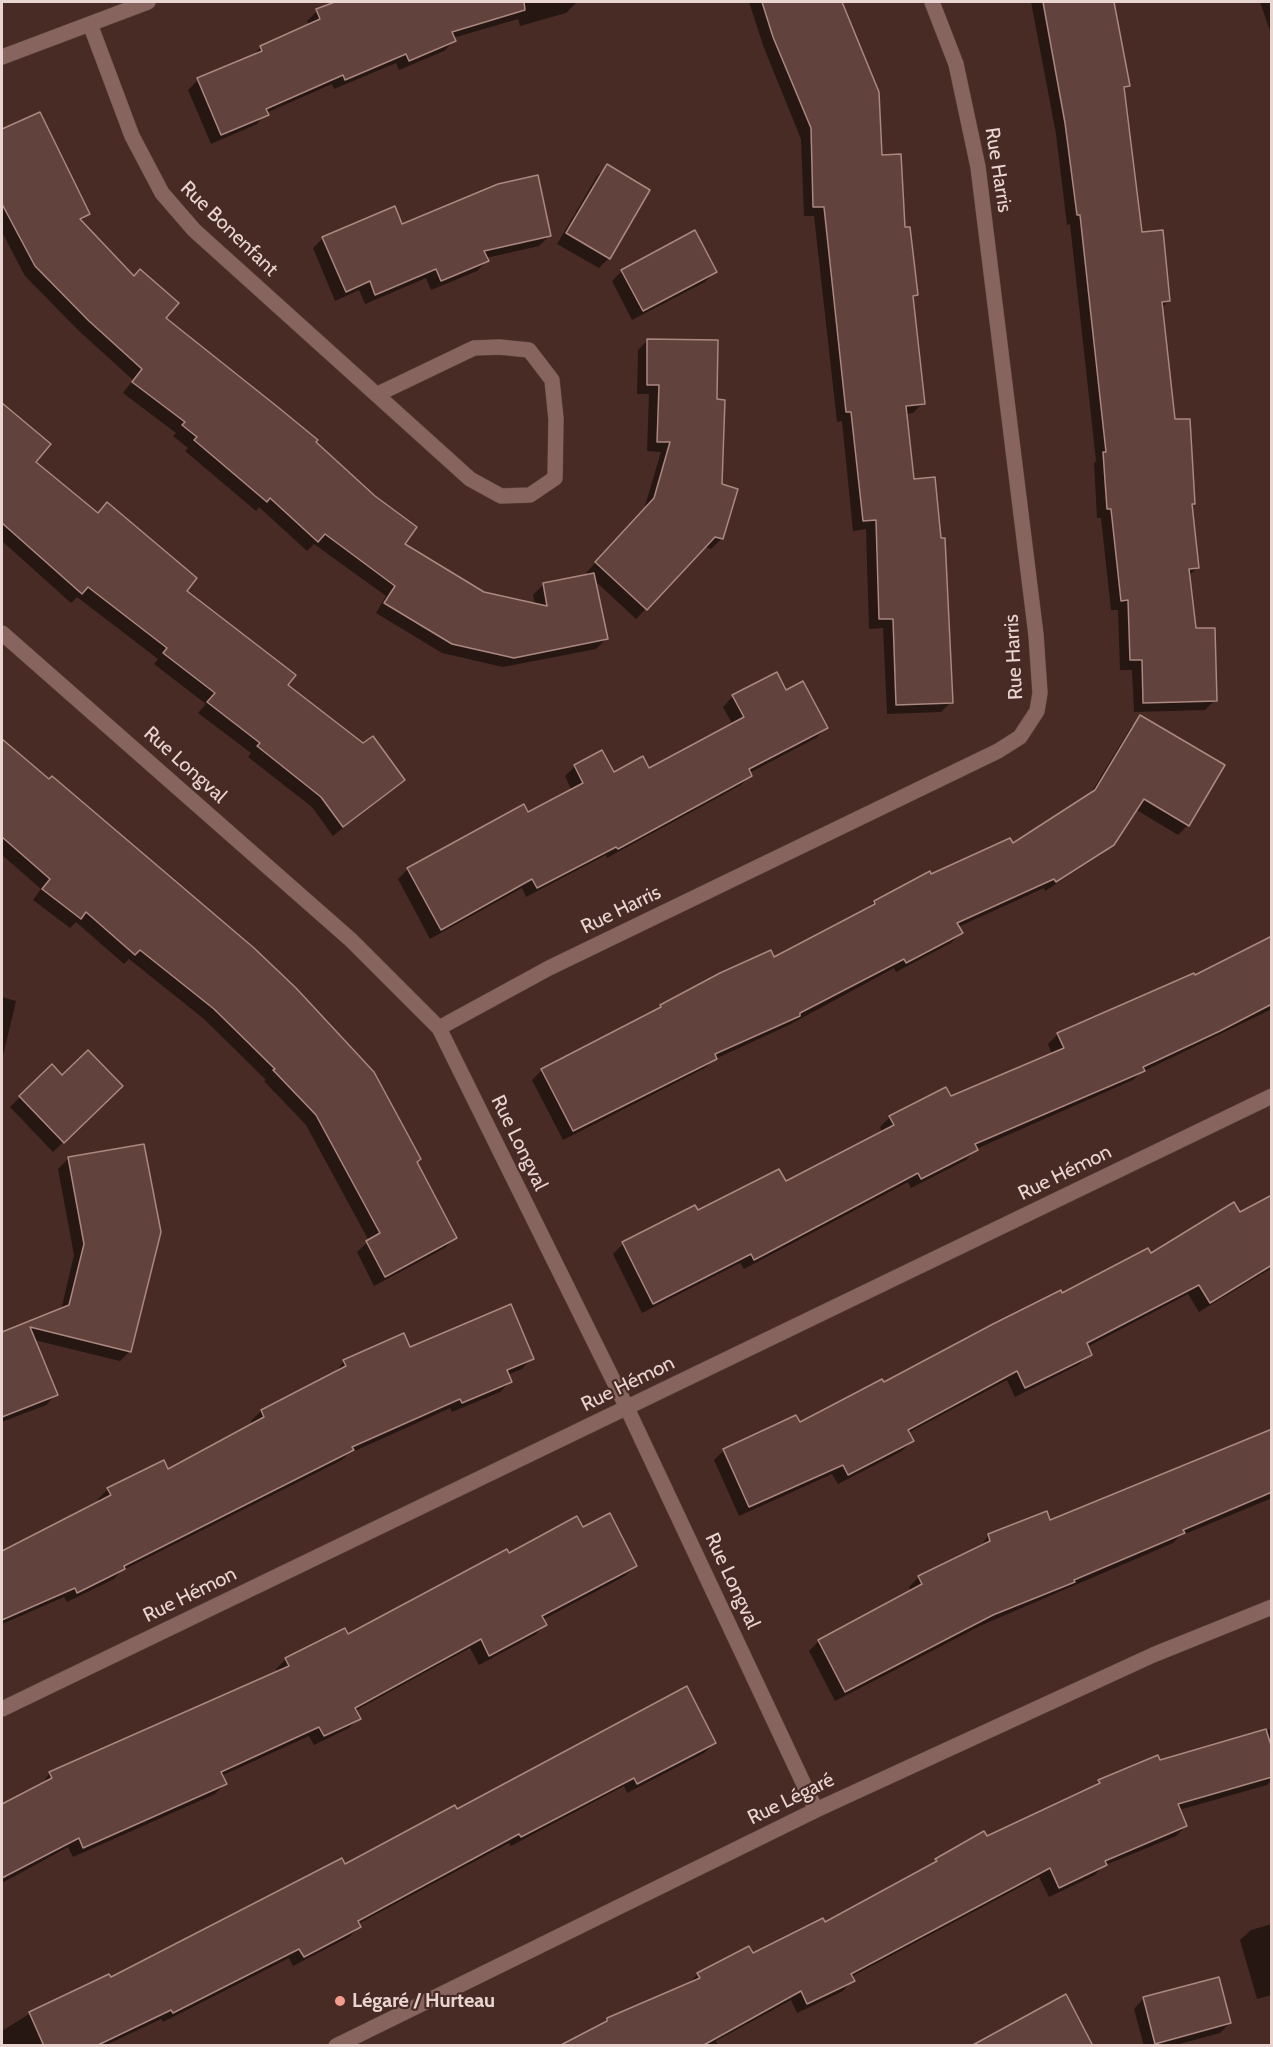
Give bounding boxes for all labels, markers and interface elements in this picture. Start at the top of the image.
street label: Rue Harris [979,126,1017,214]
street label: Rue Bonenfant [175,176,283,282]
street label: Rue Harris [1000,614,1028,700]
street label: Rue Longval [139,722,231,808]
street label: Rue Harris [577,880,665,940]
street label: Rue Longval [486,1091,552,1195]
street label: Rue Hémon [1014,1140,1116,1206]
street label: Rue Hémon [577,1351,679,1417]
street label: Rue Longval [699,1529,765,1633]
street label: Rue Hémon [139,1562,241,1628]
street label: Rue Légaré [744,1768,838,1830]
place label: Légaré / Hurteau [352,1989,495,2013]
marker: Légaré / Hurteau [333,1994,347,2008]

